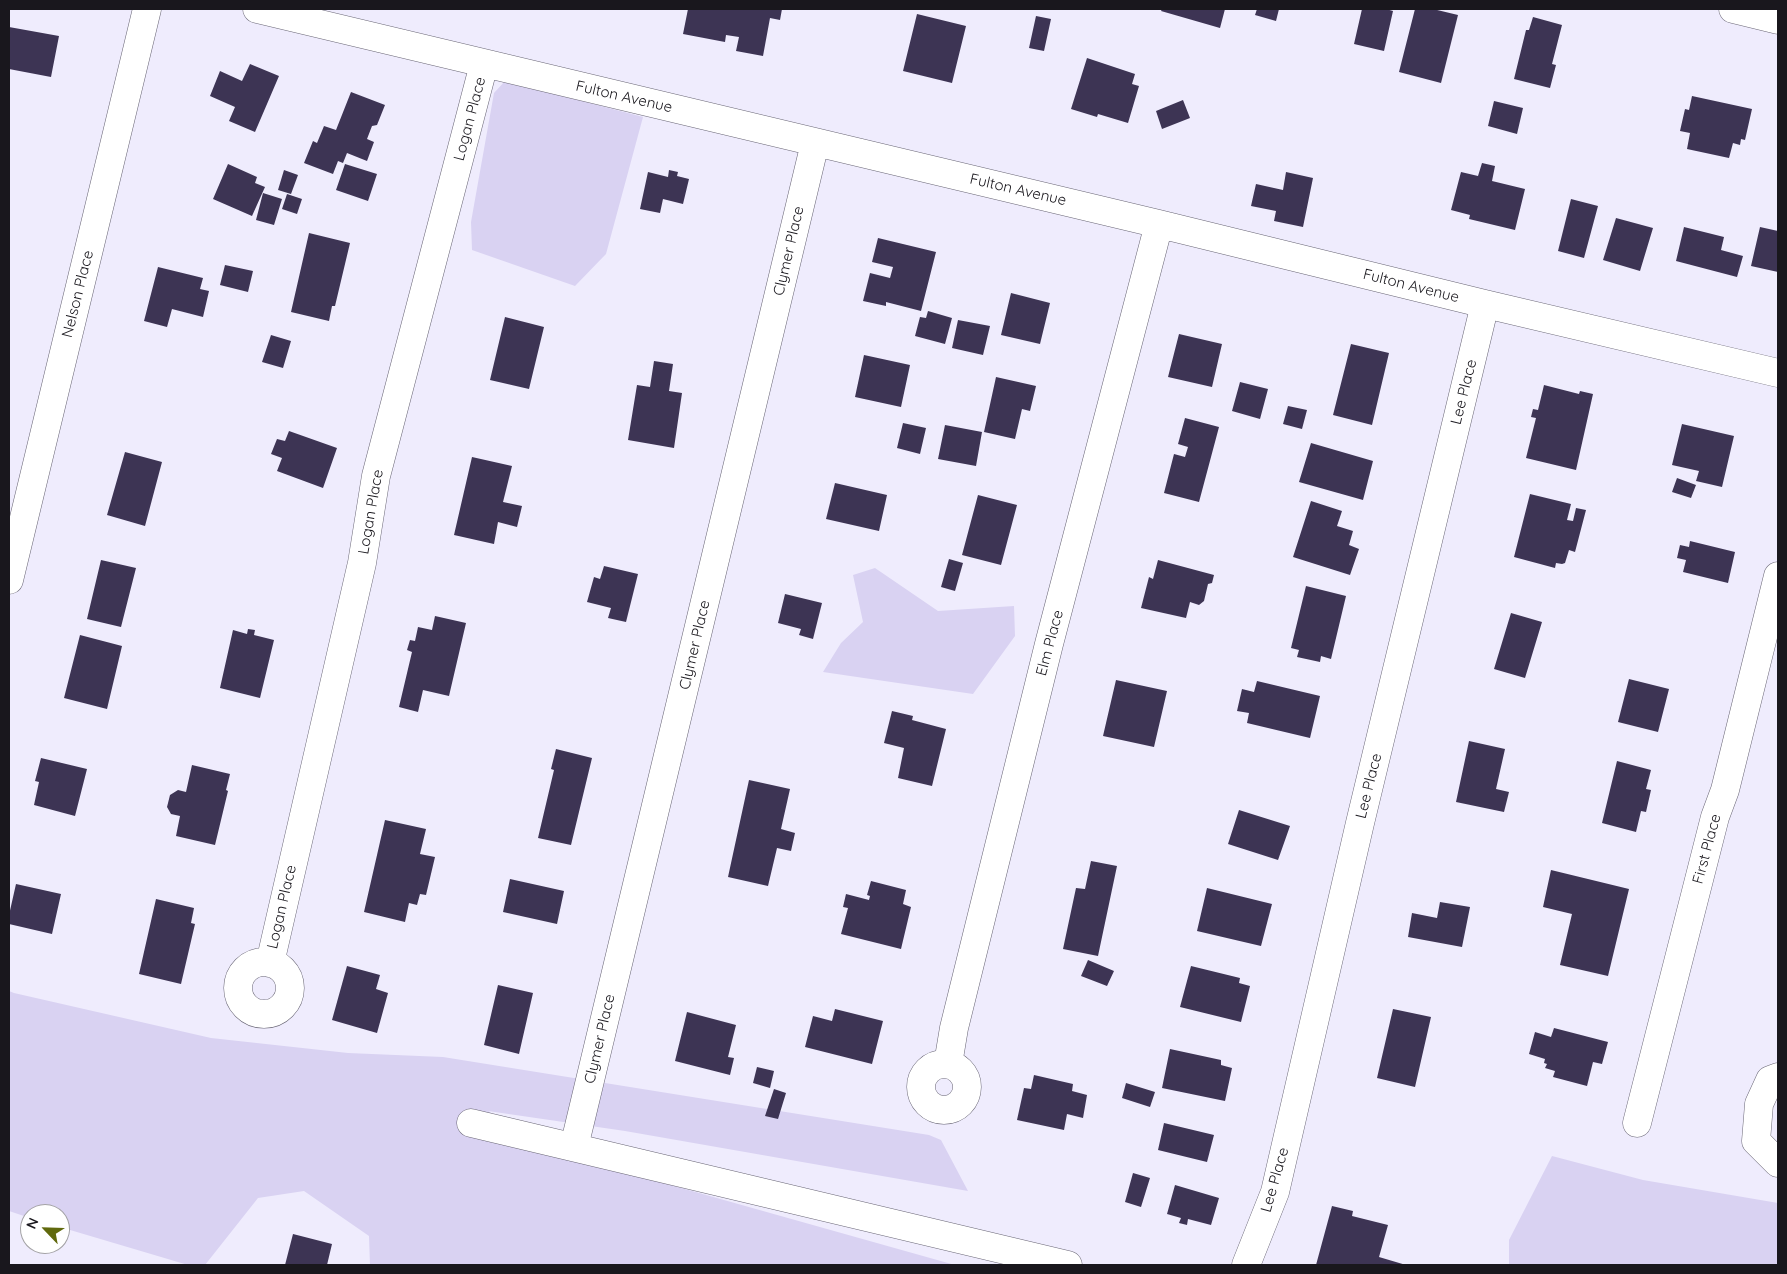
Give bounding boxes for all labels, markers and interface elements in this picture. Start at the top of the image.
street label: Logan Place [450,75,490,163]
street label: Fulton Avenue [574,77,674,117]
street label: Fulton Avenue [968,170,1068,210]
street label: Clymer Place [770,205,808,297]
street label: Nelson Place [58,248,98,340]
street label: Fulton Avenue [1361,265,1461,307]
street label: Lee Place [1447,357,1481,427]
street label: Logan Place [355,468,387,556]
street label: Clymer Place [676,599,714,691]
street label: Elm Place [1033,608,1067,678]
street label: Lee Place [1352,751,1386,821]
street label: First Place [1689,812,1725,886]
street label: Logan Place [264,863,300,951]
street label: Clymer Place [581,993,619,1085]
street label: Lee Place [1257,1145,1293,1215]
north arrow [20,1204,70,1254]
text: N [22,1215,43,1232]

